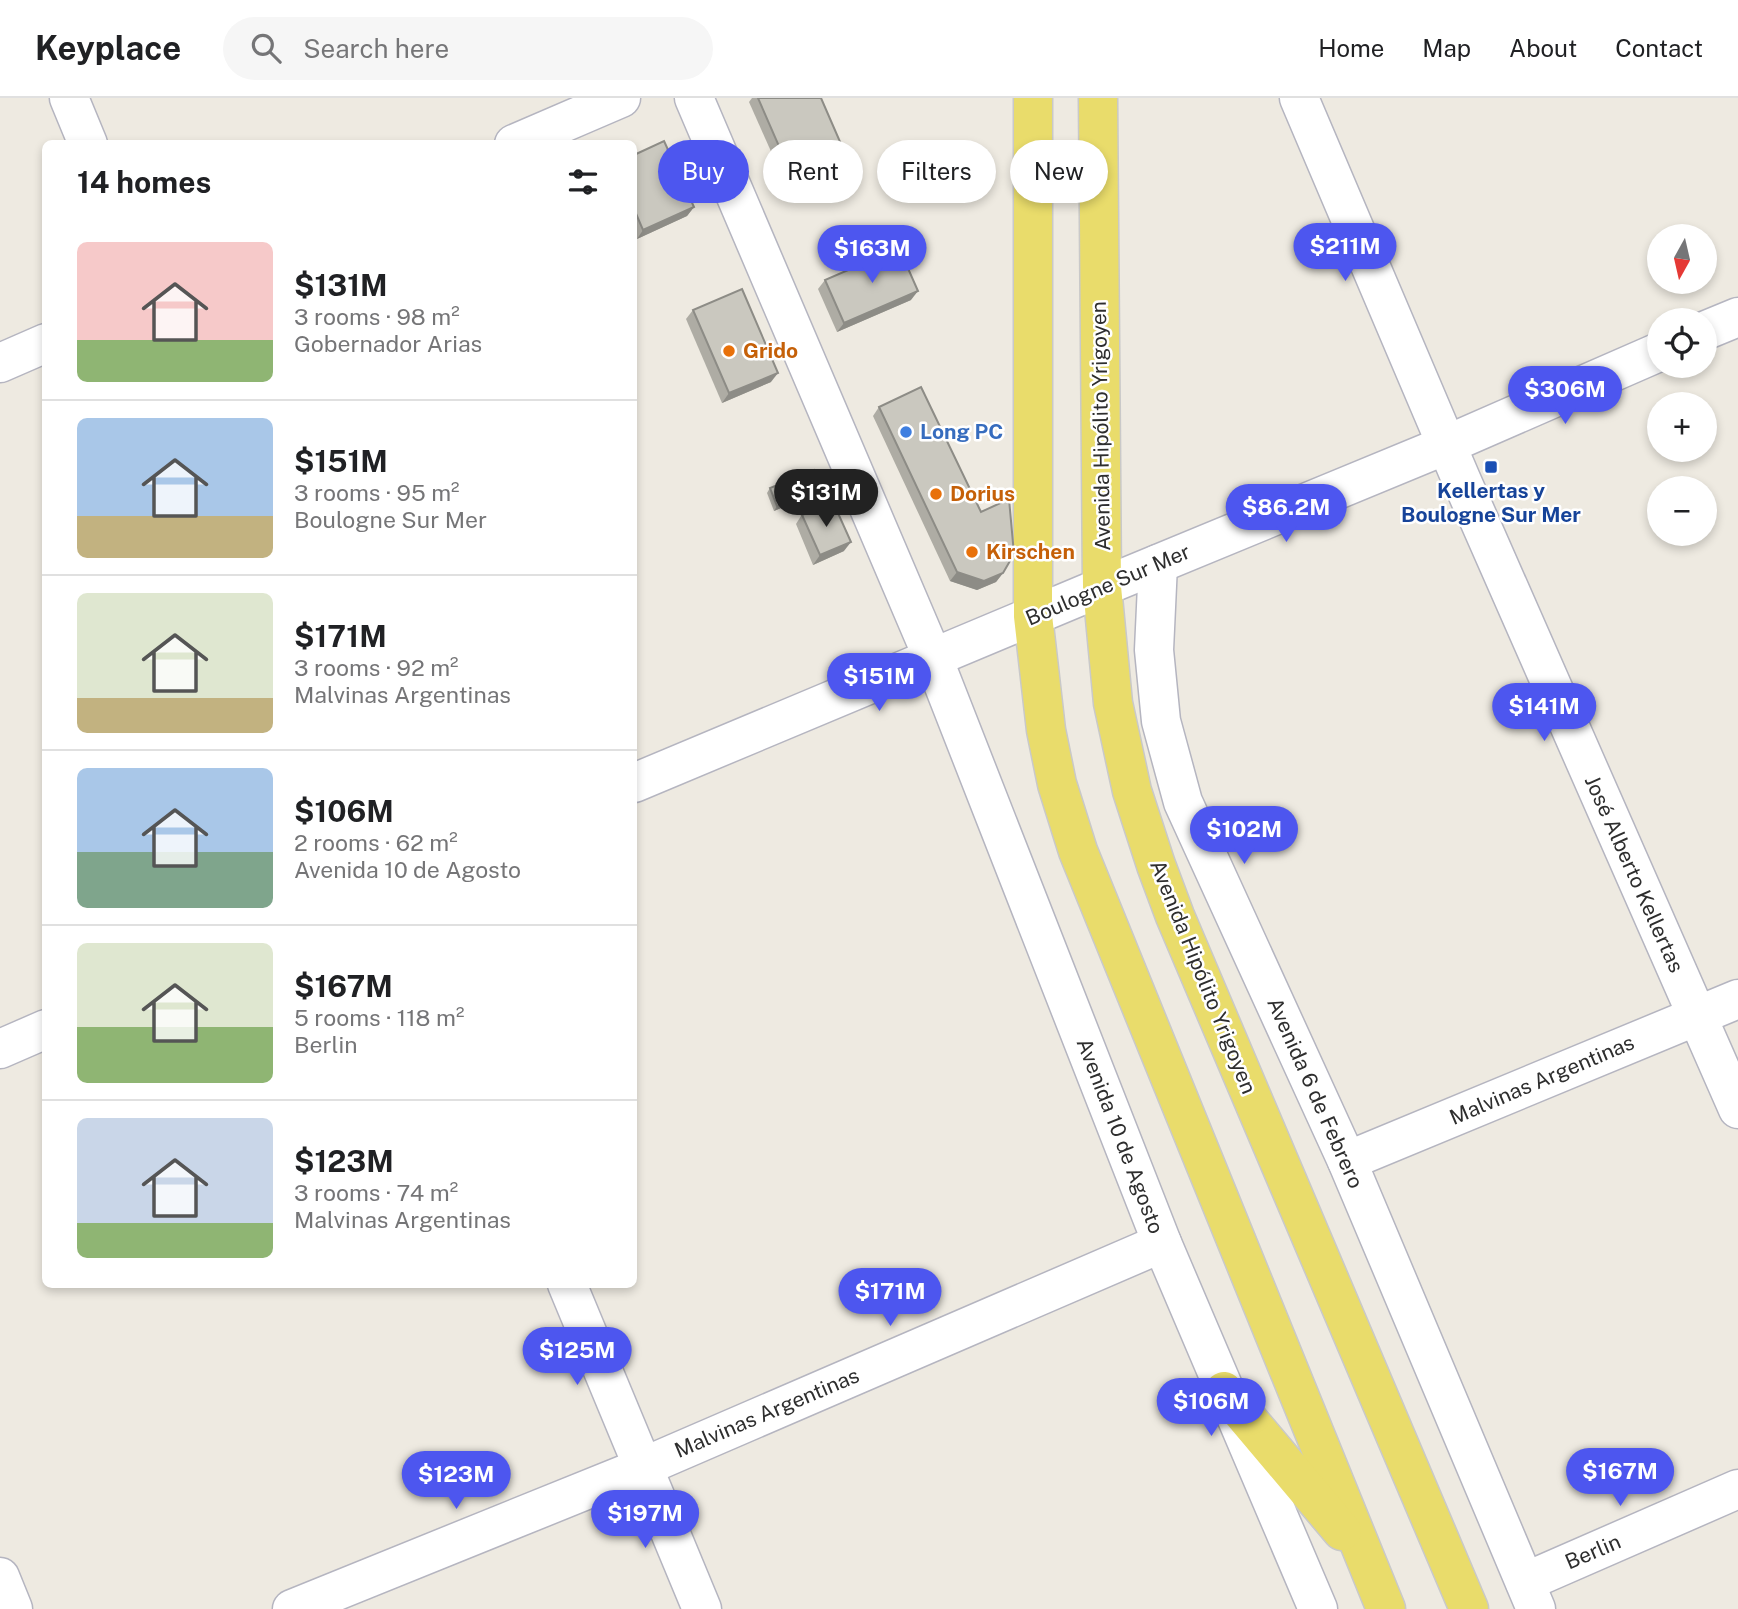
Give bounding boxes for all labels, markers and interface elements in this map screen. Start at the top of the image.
search box [223,17,713,80]
text: Keyplace [35,29,181,67]
icon: search [247,29,285,67]
text: Search here [303,33,449,64]
text: Home [1318,34,1384,62]
text: Map [1422,34,1471,62]
text: About [1509,34,1577,62]
text: Contact [1615,34,1703,62]
chip: Buy [658,140,749,203]
chip: Rent [763,140,863,203]
chip: Filters [877,140,996,203]
chip: New [1010,140,1108,203]
icon: filters [564,163,602,201]
text: 14 homes [77,164,211,200]
pin: $211M [1296,223,1394,283]
north arrow [1647,224,1717,294]
map controls [1647,224,1717,546]
pin: $163M [823,226,921,285]
text: $211M [1309,232,1381,259]
text: $163M [833,234,911,261]
text: $131M [294,267,388,303]
icon: home [133,270,217,354]
street label: Avenida Hipólito Yrigoyen [1086,301,1115,551]
text: 3 rooms · 98 m² [294,303,460,330]
button: locate [1647,308,1717,378]
text: Gobernador Arias [294,330,482,357]
place label: Grido [743,338,798,363]
marker: Grido [721,343,737,359]
pin: $306M [1516,366,1614,426]
text: $306M [1524,375,1606,402]
button: + [1647,392,1717,462]
place label: Long PC [920,419,1003,444]
marker: Long PC [898,424,914,440]
text: $151M [294,443,388,479]
icon: home [133,446,217,530]
marker: Kellertas y Boulogne Sur Mer [1483,459,1499,475]
pin: $131M [777,470,875,529]
button: − [1647,476,1717,546]
text: $131M [790,478,862,505]
place label: Kellertas y Boulogne Sur Mer [1401,478,1581,527]
text: 3 rooms · 95 m² [294,479,460,506]
place label: Dorius [950,481,1015,506]
pin: $86.2M [1229,484,1343,544]
marker: Dorius [928,486,944,502]
text: $86.2M [1242,493,1330,520]
text: Boulogne Sur Mer [294,506,487,533]
place label: Kirschen [986,539,1075,564]
street label: Boulogne Sur Mer [1022,539,1194,630]
marker: Kirschen [964,544,980,560]
text: $171M [294,618,387,654]
icon: home [133,621,217,705]
text: 3 rooms · 92 m² [294,654,459,681]
pin: $151M [830,654,928,713]
text: $151M [843,662,915,689]
text: Malvinas Argentinas [294,681,511,708]
pin: $141M [1495,684,1593,743]
text: $141M [1508,692,1580,719]
street label: José Alberto Kellertas [1580,771,1689,976]
text: $106M [294,793,394,829]
icon: home [133,796,217,880]
pin: $102M [1195,806,1293,866]
text: $102M [1206,815,1282,842]
text: 2 rooms · 62 m² [294,829,458,856]
text: Avenida 10 de Agosto [294,856,521,883]
street label: Avenida Hipólito Yrigoyen [1145,856,1262,1097]
text: $167M [294,968,393,1004]
icon: home [133,971,217,1055]
street label: Avenida 6 de Febrero [1262,994,1369,1192]
text: 5 rooms · 118 m² [294,1004,464,1031]
street label: Malvinas Argentinas [1446,1029,1638,1130]
text: Berlin [294,1031,358,1058]
street label: Avenida 10 de Agosto [1072,1035,1169,1237]
text: $123M [294,1143,394,1179]
icon: home [133,1146,217,1230]
text: 3 rooms · 74 m² [294,1179,458,1206]
text: Malvinas Argentinas [294,1206,511,1233]
pin: $171M [841,1268,939,1328]
text: $171M [854,1277,926,1304]
pin: $125M [528,1328,626,1387]
text: $125M [539,1336,615,1363]
street label: Malvinas Argentinas [671,1362,863,1463]
pin: $106M [1162,1378,1260,1438]
text: $106M [1173,1387,1249,1414]
pin: $167M [1571,1448,1669,1508]
pin: $123M [407,1452,505,1511]
text: $167M [1582,1457,1658,1484]
text: $123M [418,1460,494,1487]
pin: $197M [596,1490,694,1550]
text: $197M [607,1499,683,1526]
street label: Berlin [1561,1529,1624,1574]

